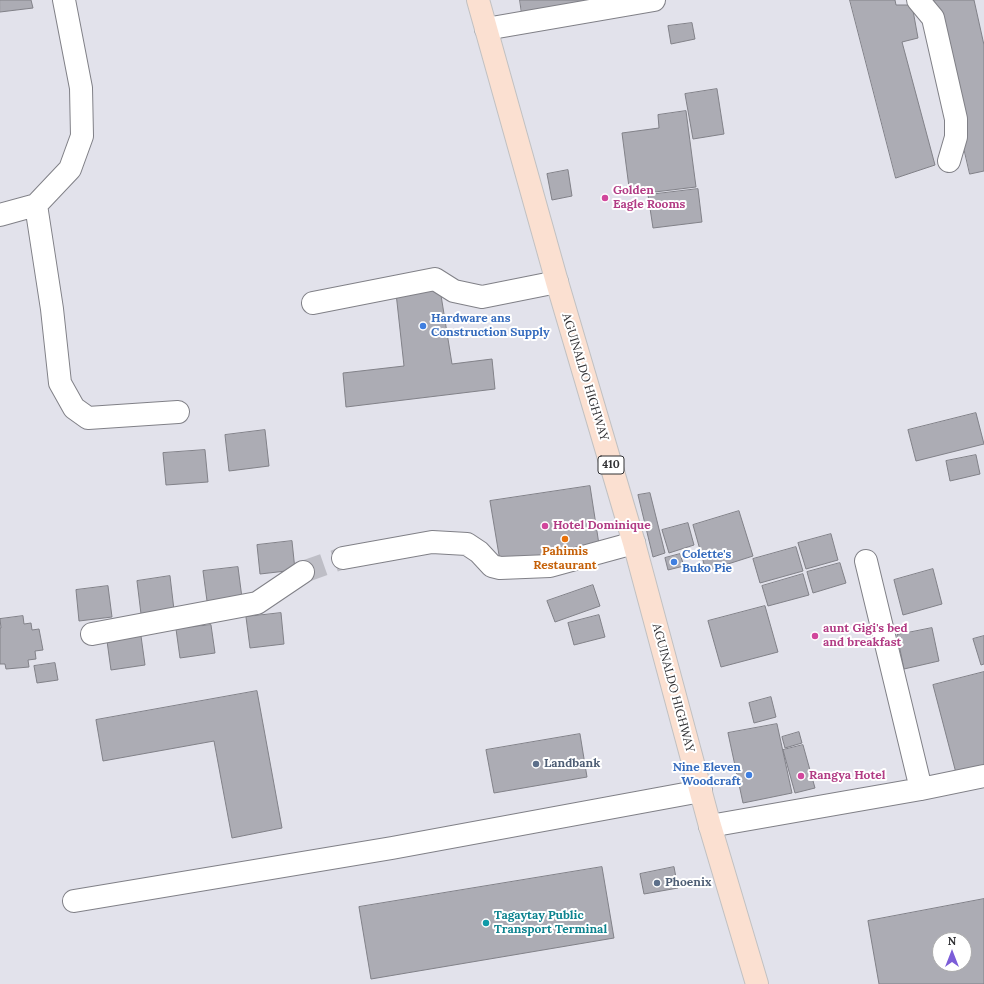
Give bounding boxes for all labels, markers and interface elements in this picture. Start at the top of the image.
place label: Golden Eagle Rooms [613,184,685,212]
marker: Golden Eagle Rooms [600,193,610,203]
street label: AGUINALDO HIGHWAY [559,311,611,443]
place label: Hardware ans Construction Supply [431,312,549,340]
marker: Hardware ans Construction Supply [418,321,428,331]
road number: 410 [598,456,624,474]
place label: Hotel Dominique [553,519,651,533]
marker: Hotel Dominique [540,521,550,531]
marker: Pahimis Restaurant [560,534,570,544]
place label: Pahimis Restaurant [533,545,597,573]
place label: Colette's Buko Pie [682,548,732,576]
marker: Colette's Buko Pie [669,557,679,567]
street label: AGUINALDO HIGHWAY [649,622,697,754]
place label: aunt Gigi's bed and breakfast [823,622,908,650]
marker: aunt Gigi's bed and breakfast [810,631,820,641]
place label: Landbank [544,757,600,771]
marker: Landbank [531,759,541,769]
place label: Nine Eleven Woodcraft [673,761,741,789]
place label: Rangya Hotel [809,769,886,783]
marker: Nine Eleven Woodcraft [744,770,754,780]
marker: Rangya Hotel [796,771,806,781]
place label: Phoenix [665,876,711,890]
marker: Phoenix [652,878,662,888]
place label: Tagaytay Public Transport Terminal [494,909,607,937]
marker: Tagaytay Public Transport Terminal [481,918,491,928]
north arrow [932,932,972,972]
text: N [948,934,956,948]

